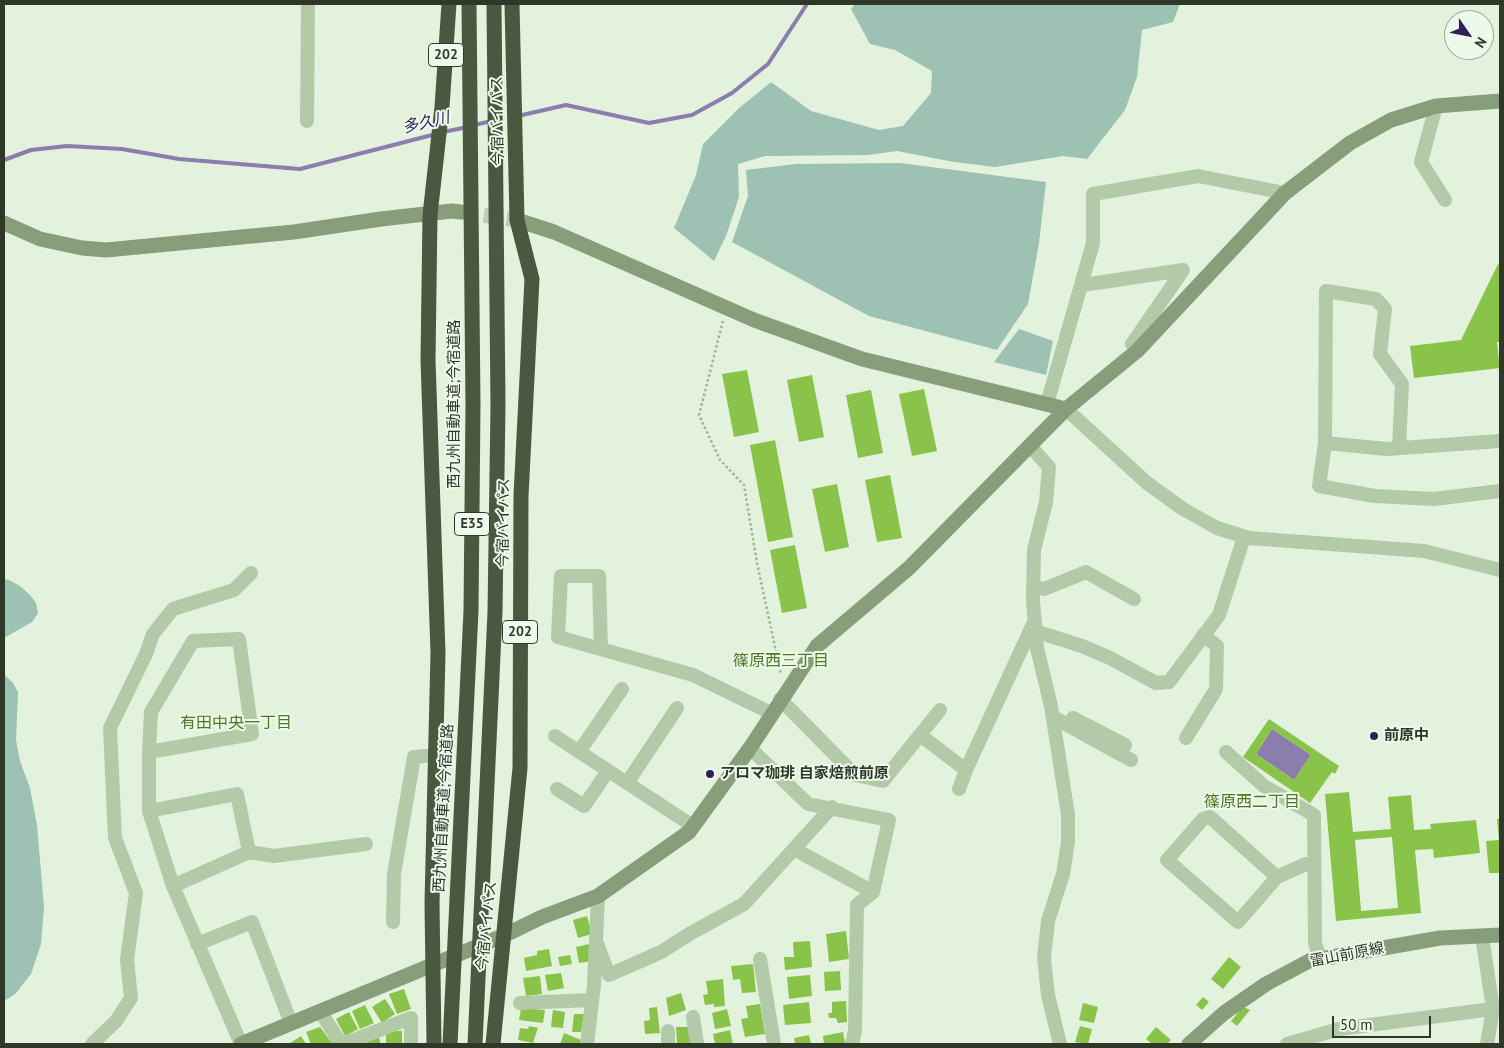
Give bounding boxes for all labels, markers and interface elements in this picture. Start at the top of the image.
north arrow [1444,10,1494,60]
text: N [1471,34,1491,51]
road number: 202 [428,44,464,66]
street label: 今宿バイパス [488,76,508,166]
water label: 多久川 [400,108,452,138]
street label: 西九州自動車道;今宿道路 [446,320,464,488]
street label: 今宿バイパス [494,478,514,568]
road number: E35 [454,512,490,536]
road number: 202 [502,620,538,644]
district label: 篠原西三丁目 [733,651,829,671]
district label: 有田中央一丁目 [180,713,292,733]
street label: 西九州自動車道;今宿道路 [431,723,457,893]
place label: 前原中 [1384,727,1429,745]
marker: 前原中 [1368,730,1380,742]
place label: アロマ珈琲 自家焙煎前原 [720,765,889,783]
marker: アロマ珈琲 自家焙煎前原 [704,768,716,780]
district label: 篠原西二丁目 [1204,792,1300,812]
street label: 今宿バイパス [473,880,501,972]
street label: 雷山前原線 [1308,939,1386,971]
scale bar [1334,1006,1433,1038]
text: 50 m [1340,1015,1373,1034]

